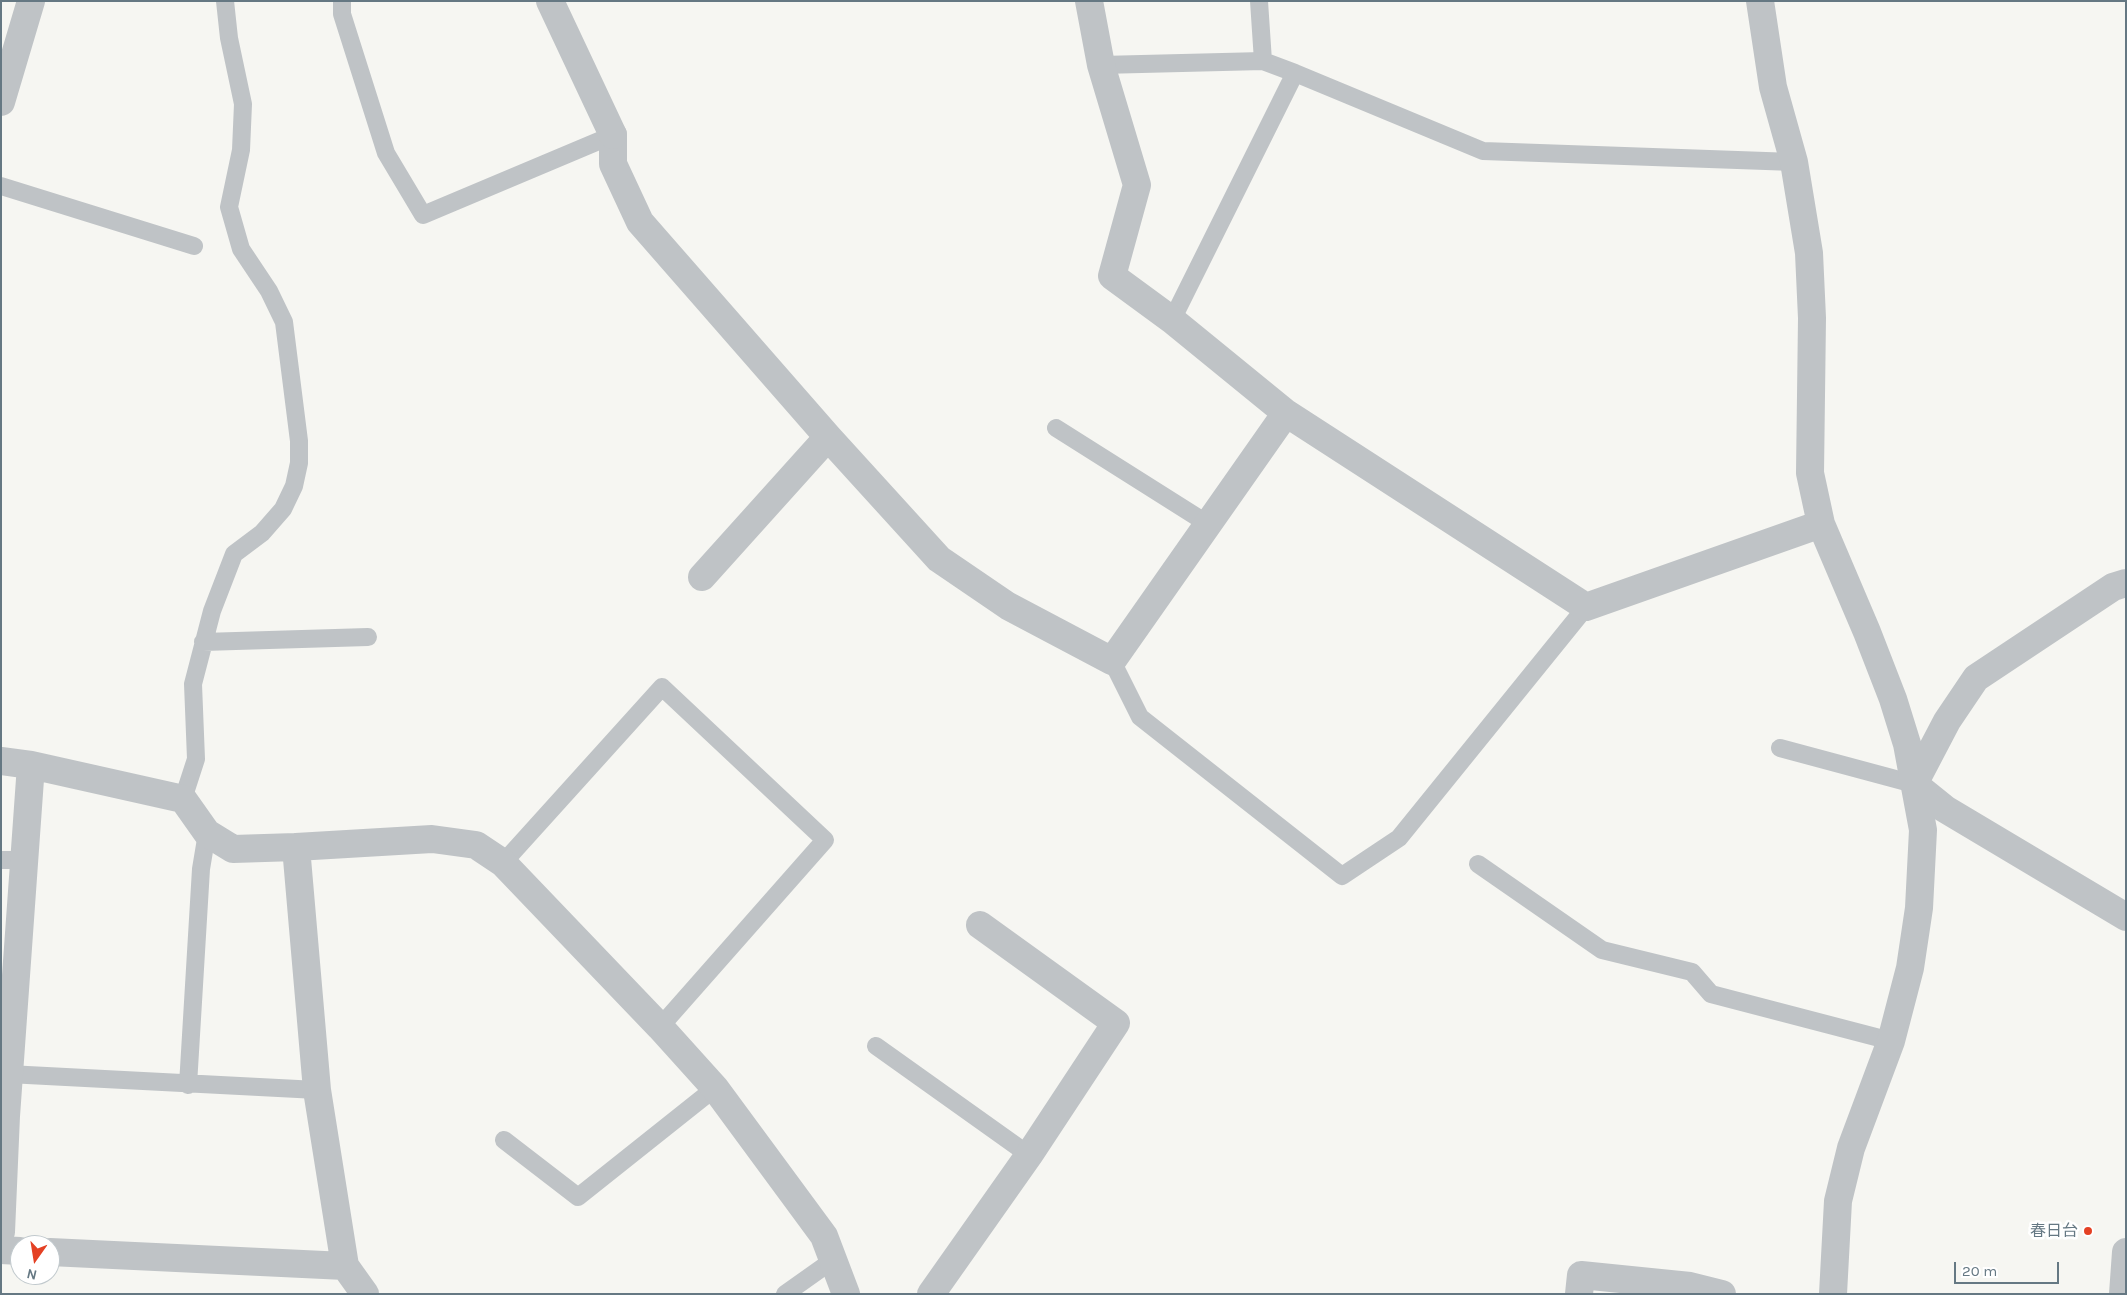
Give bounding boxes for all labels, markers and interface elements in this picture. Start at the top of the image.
place label: 春日台 [2030,1221,2078,1241]
marker: 春日台 [2082,1225,2094,1237]
north arrow [10,1235,60,1285]
scale bar [1957,1252,2062,1284]
text: 20 m [1962,1262,1997,1280]
text: N [25,1265,39,1284]

